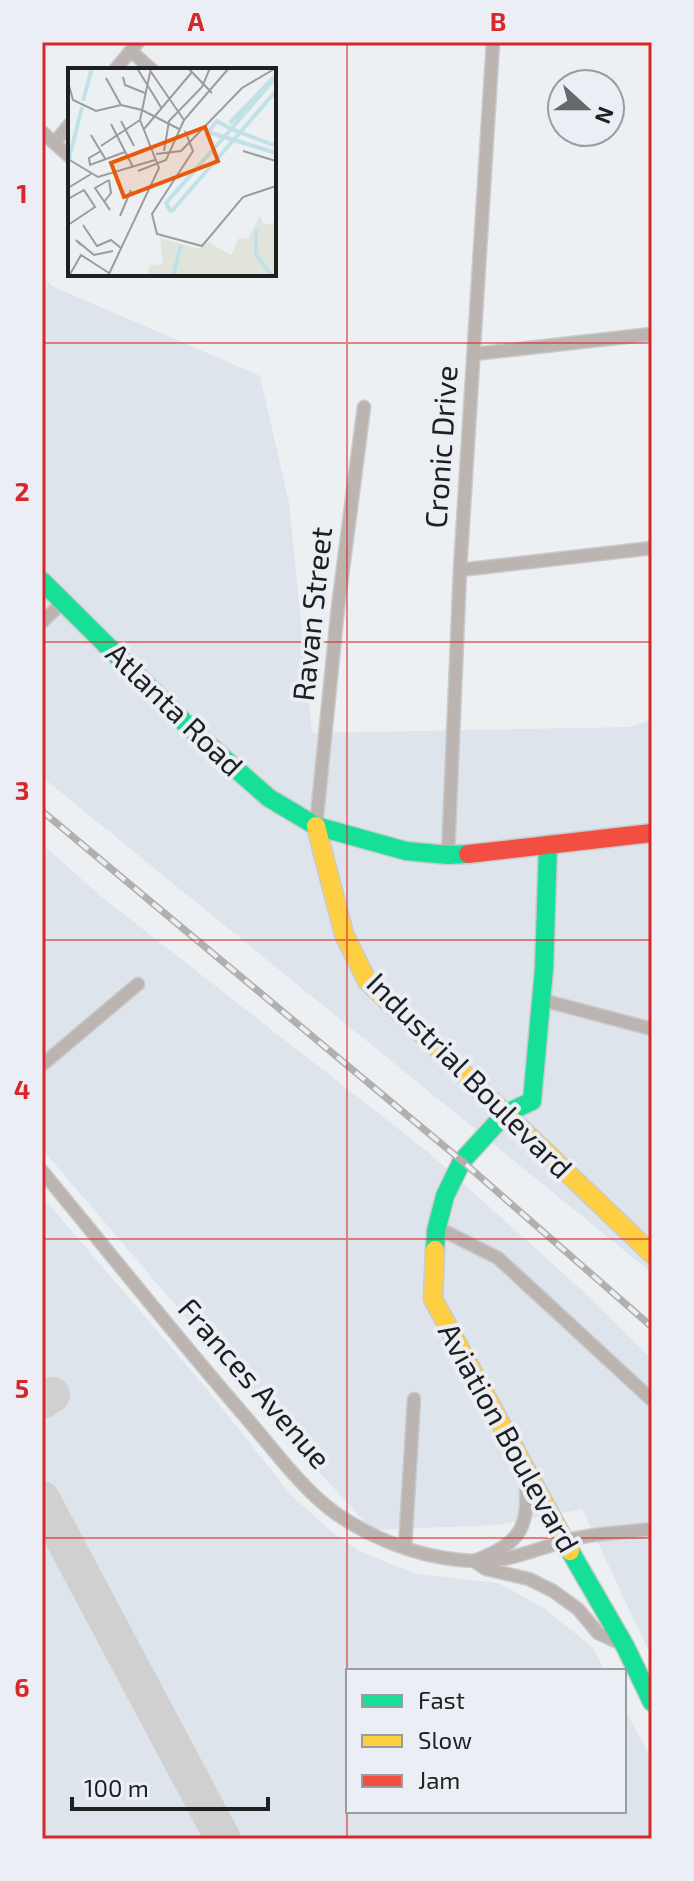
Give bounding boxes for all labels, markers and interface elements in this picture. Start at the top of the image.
text: A [188,5,205,36]
text: B [490,5,506,36]
inset map [68,68,276,276]
north arrow [546,68,626,148]
text: N [591,103,621,128]
text: 1 [16,177,28,208]
street label: Cronic Drive [416,364,464,530]
text: 2 [14,475,30,506]
street label: Ravan Street [284,525,338,703]
street label: Atlanta Road [99,634,251,783]
text: 3 [15,774,29,805]
street label: Industrial Boulevard [360,964,581,1185]
text: 4 [14,1073,30,1104]
street label: Frances Avenue [172,1290,339,1475]
street label: Aviation Boulevard [432,1316,588,1558]
text: 5 [15,1372,29,1403]
legend [346,1669,626,1813]
text: 6 [14,1671,30,1702]
text: Fast [418,1685,465,1714]
text: Slow [418,1725,472,1754]
scale bar [72,1761,268,1811]
text: Jam [418,1765,460,1794]
text: 100 m [84,1773,149,1802]

